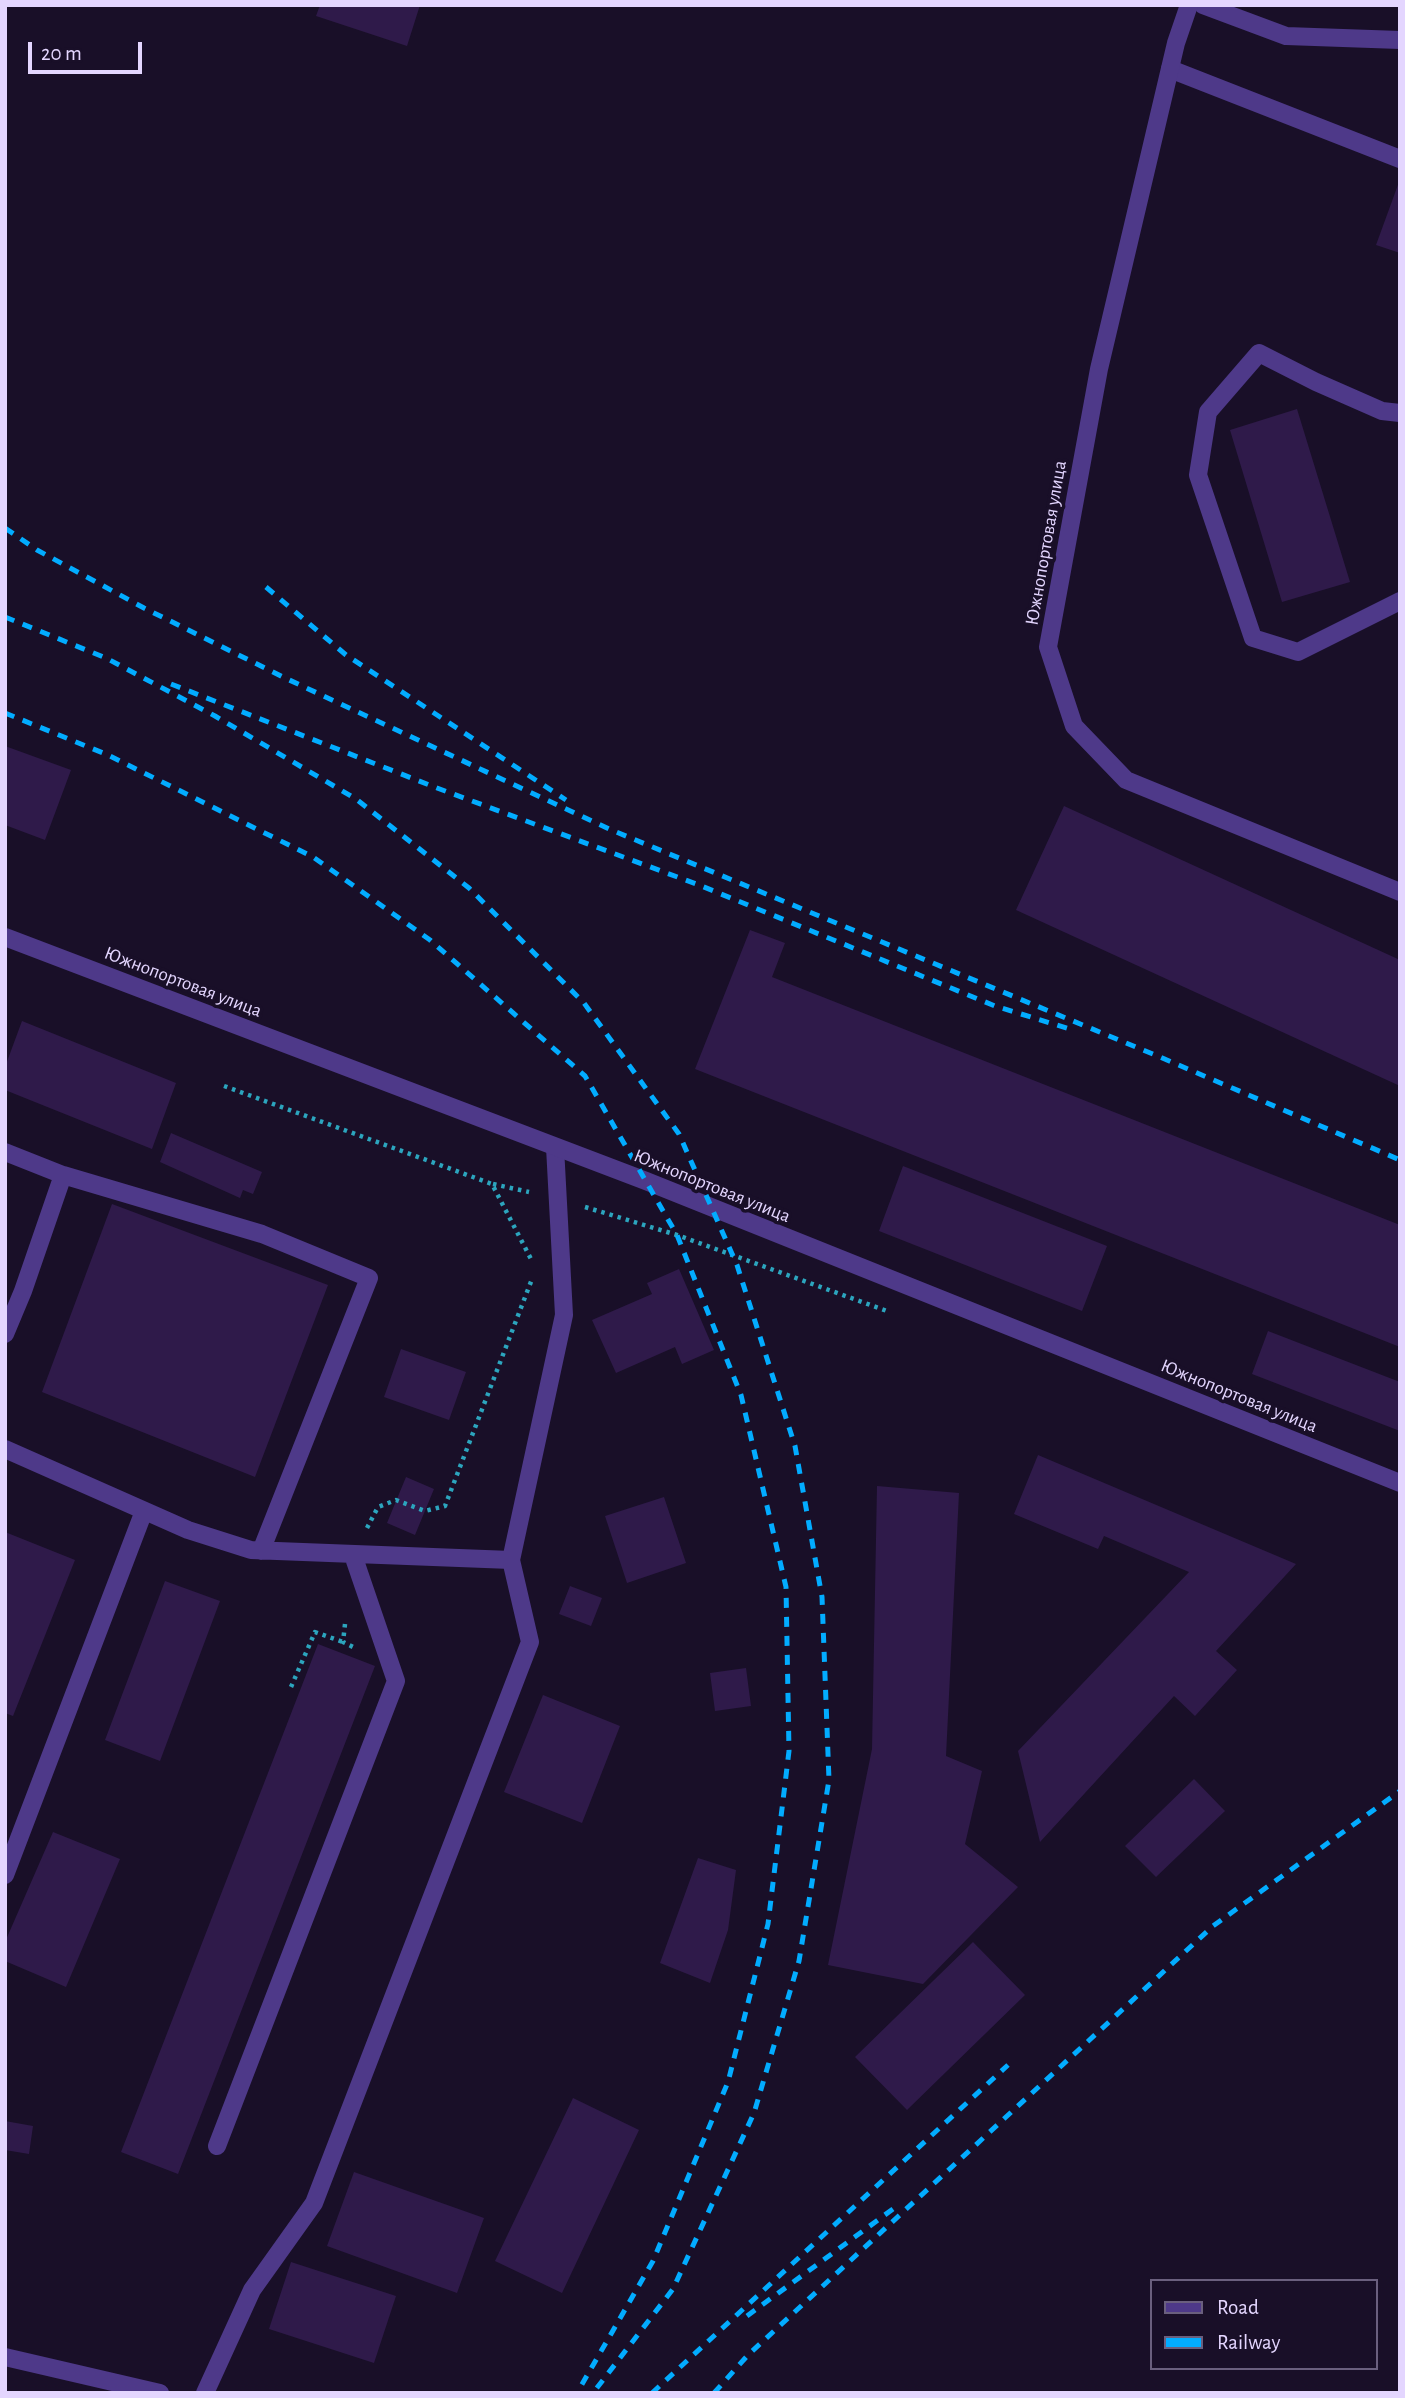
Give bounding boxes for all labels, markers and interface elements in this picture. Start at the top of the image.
scale bar [32,28,145,72]
text: 20 m [41,43,82,64]
street label: Южнопортовая улица [1020,459,1072,627]
street label: Южнопортовая улица [101,941,265,1023]
street label: Южнопортовая улица [630,1144,794,1228]
street label: Южнопортовая улица [1157,1354,1321,1438]
legend [1150,2279,1377,2370]
text: Road [1217,2297,1259,2318]
text: Railway [1217,2332,1280,2353]

